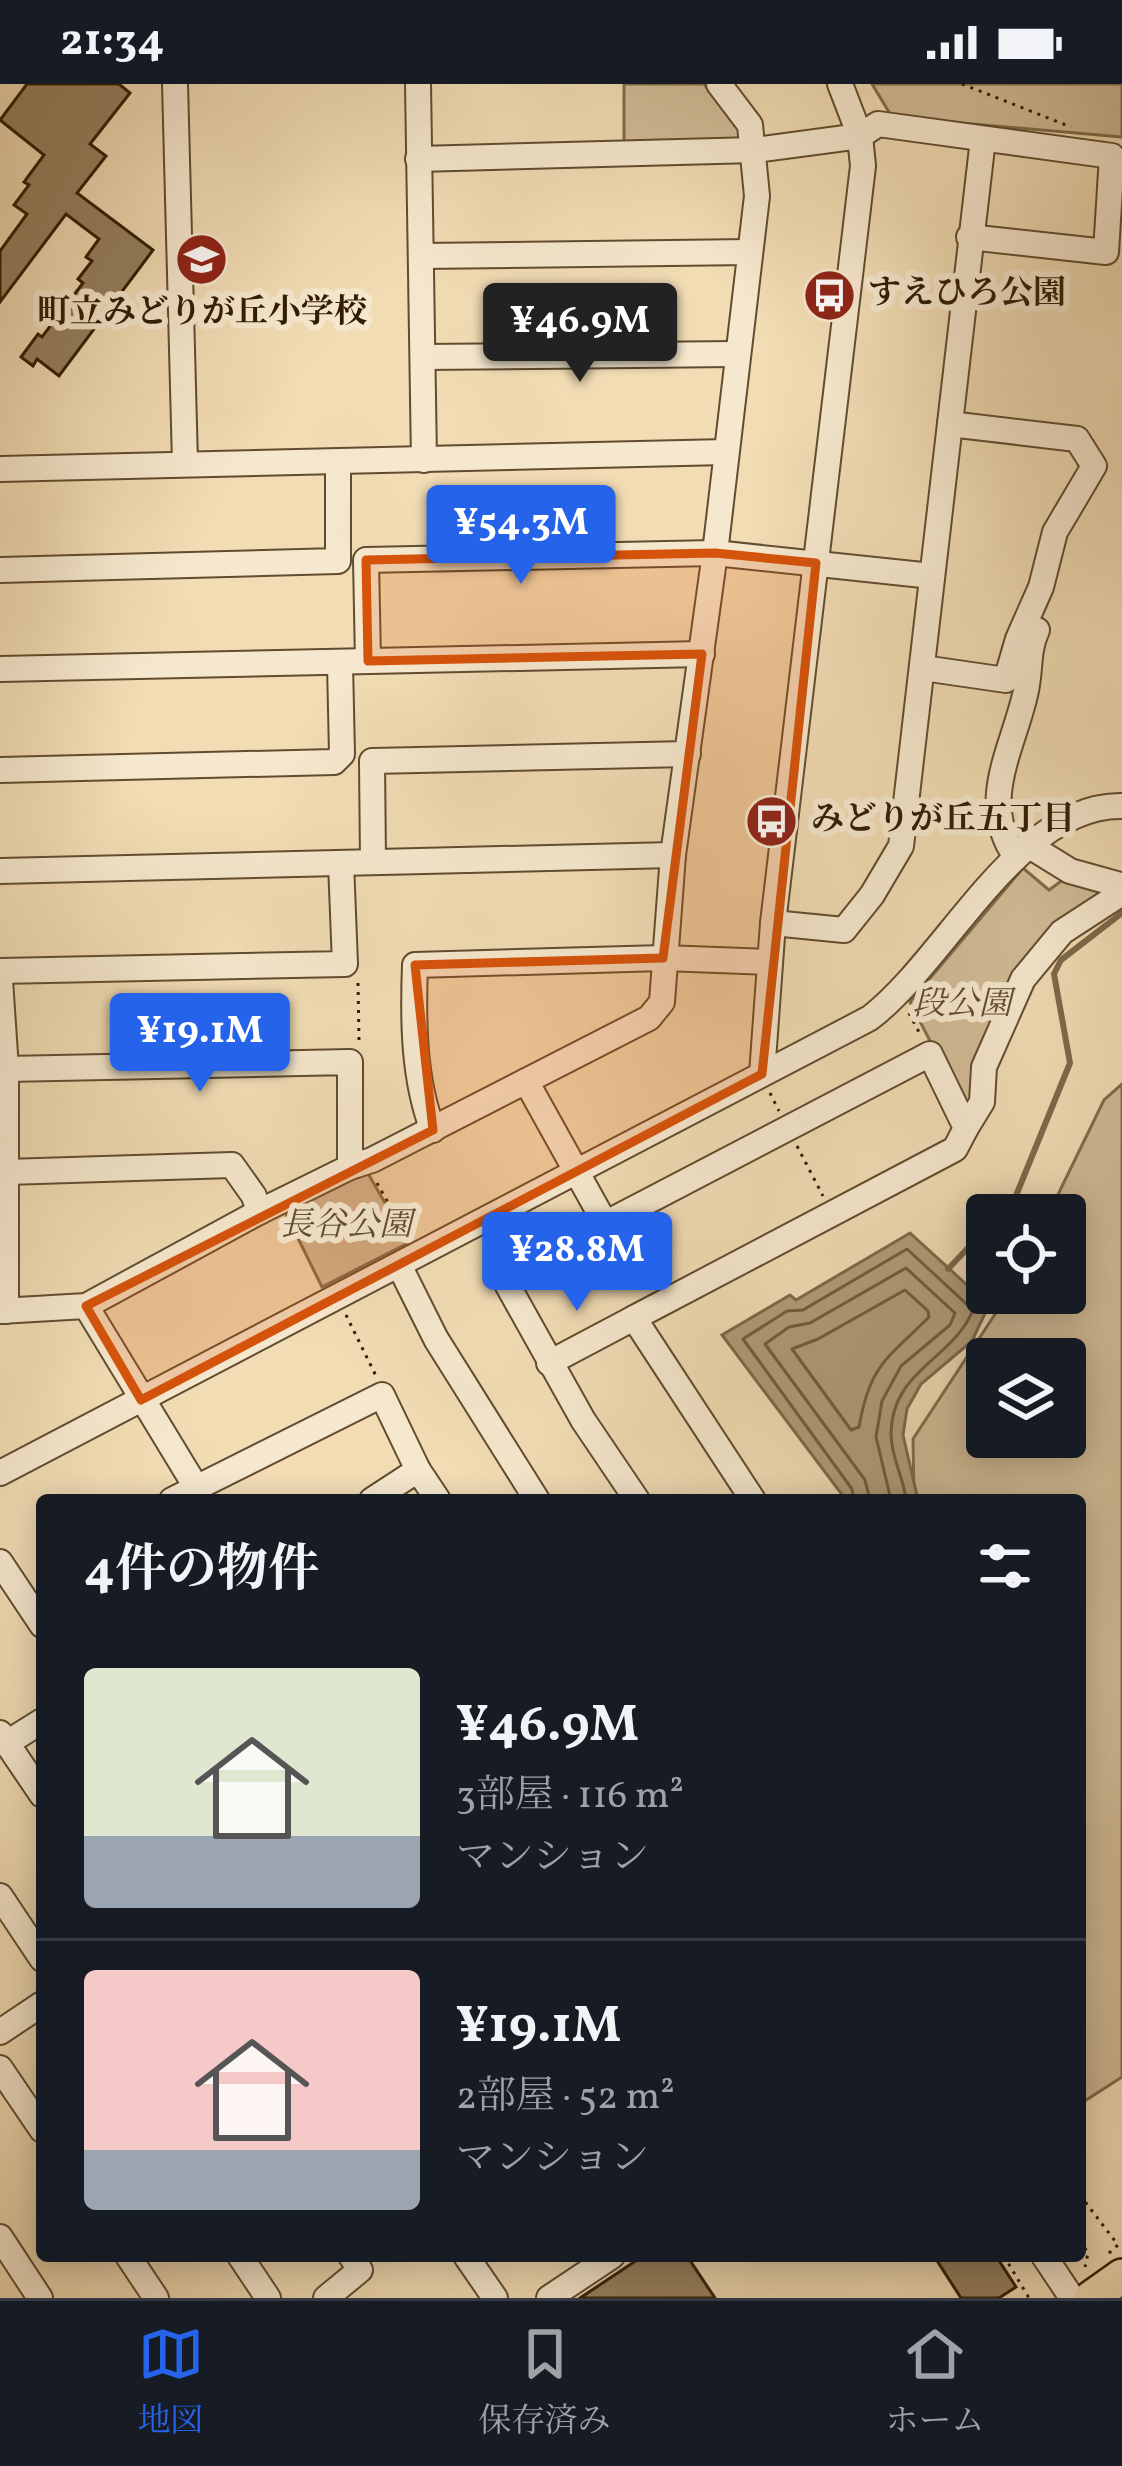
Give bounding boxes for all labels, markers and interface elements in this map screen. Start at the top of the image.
text: 21:34 [60,11,165,74]
school or university icon: 町立みどりが丘小学校 [174,232,230,288]
bus stop icon: すえひろ公園 [801,267,857,323]
place label: すえひろ公園 [868,272,1066,318]
pin: ¥46.9M [482,283,678,385]
place label: 町立みどりが丘小学校 [37,291,367,337]
text: ¥46.9M [510,295,650,349]
pin: ¥54.3M [423,485,619,587]
text: ¥54.3M [454,497,588,551]
bus stop icon: みどりが丘五丁目 [744,793,800,849]
place label: みどりが丘五丁目 [811,798,1075,844]
park label: 段公園 [913,983,1017,1029]
pin: ¥19.1M [102,993,298,1095]
text: ¥19.1M [137,1005,263,1059]
map controls [966,1194,1086,1458]
button: locate [966,1194,1086,1314]
park label: 長谷公園 [280,1204,417,1250]
pin: ¥28.8M [479,1212,675,1314]
text: ¥28.8M [509,1224,645,1278]
button: layers [966,1338,1086,1458]
icon: filters [972,1533,1038,1599]
text: 4件の物件 [84,1536,319,1607]
text: ¥46.9M [456,1691,639,1762]
icon: home [180,1716,324,1860]
text: 3部屋 · 116 m² [456,1770,684,1824]
text: マンション [456,1832,649,1886]
text: ¥19.1M [456,1992,621,2063]
icon: home [180,2018,324,2162]
text: 2部屋 · 52 m² [456,2071,675,2125]
text: マンション [456,2133,649,2187]
tab: 地図 [138,2321,204,2446]
tab: 保存済み [479,2321,611,2446]
tab: ホーム [886,2321,985,2446]

